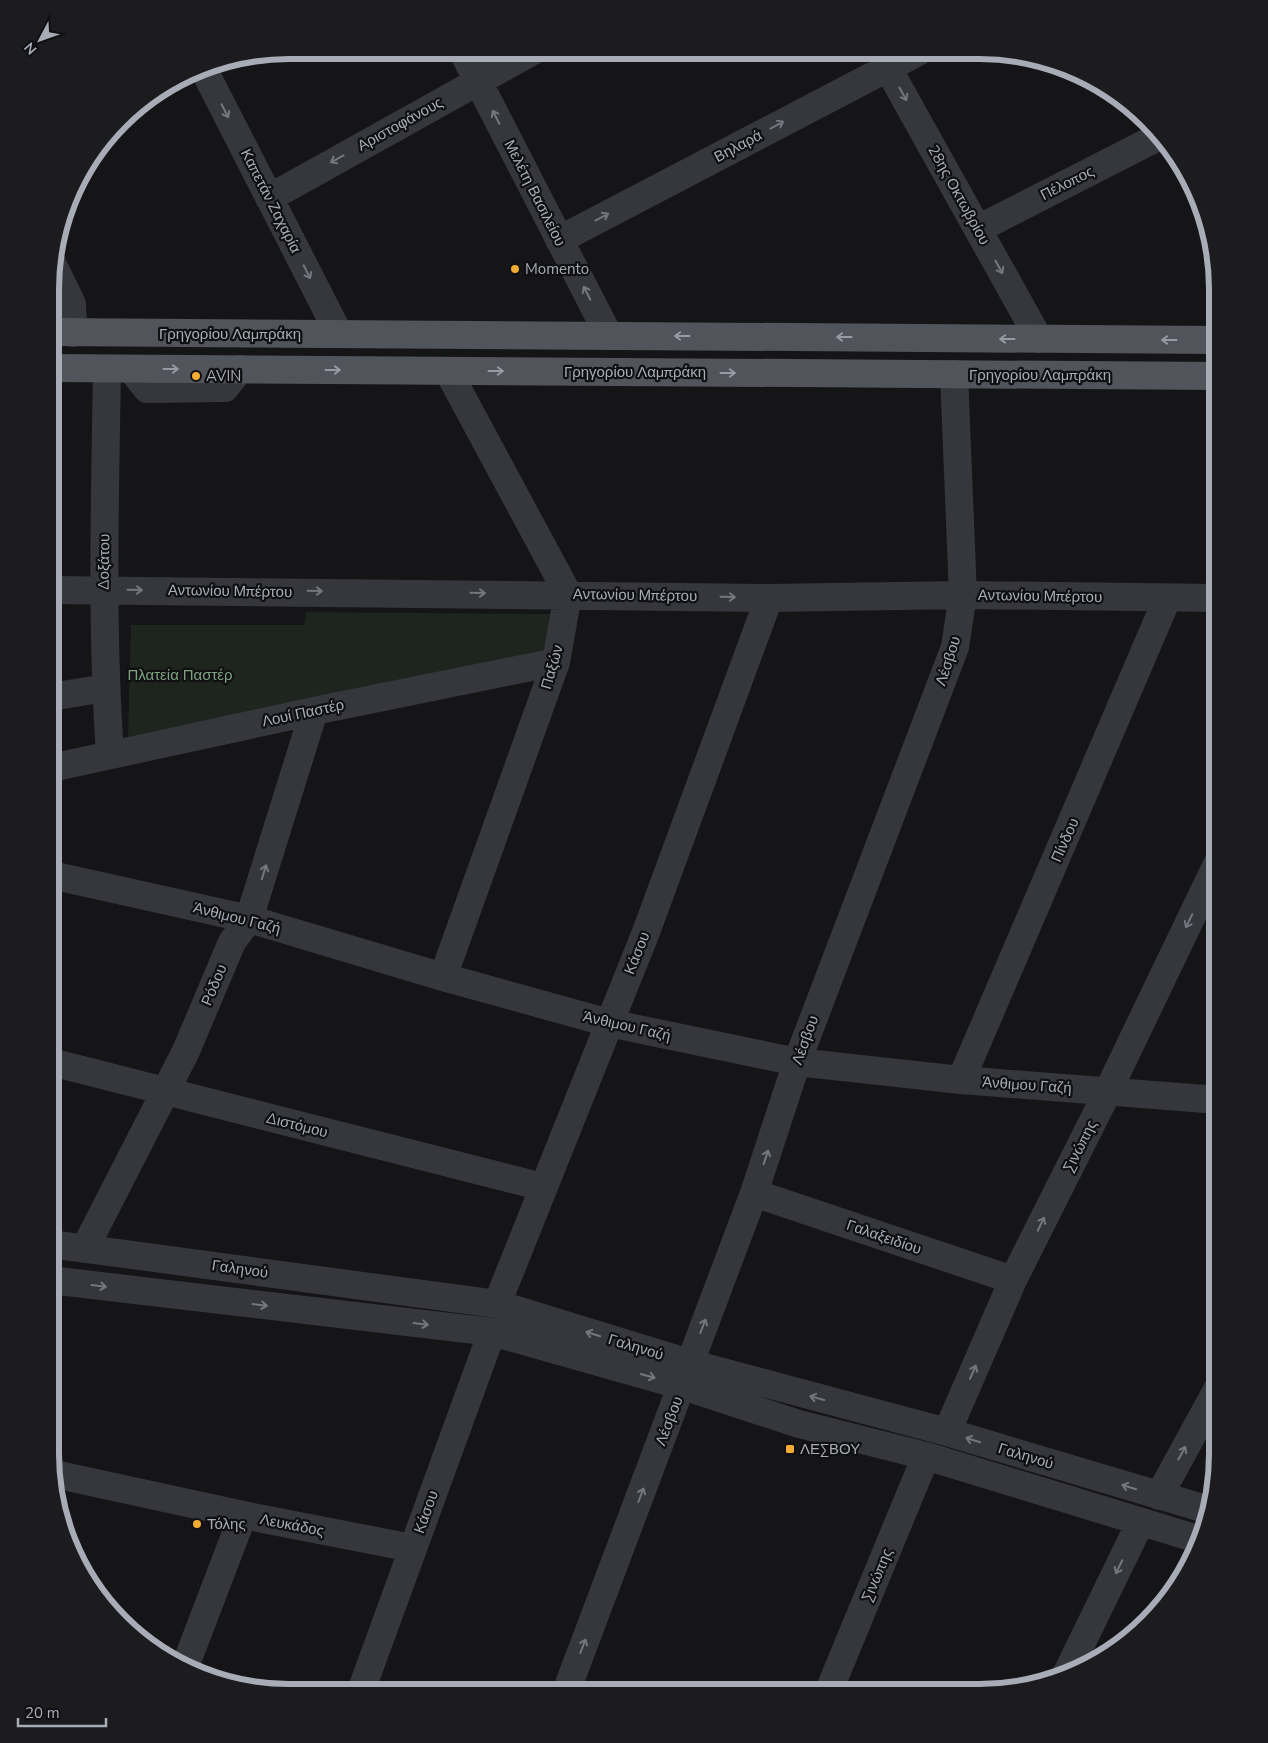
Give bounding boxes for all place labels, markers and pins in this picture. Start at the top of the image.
place label: Momento [525,259,589,279]
marker: Momento [509,263,521,275]
place label: AVIN [206,366,241,386]
marker: AVIN [190,370,202,382]
place label: ΛΕΣΒΟΥ [800,1439,860,1459]
marker: ΛΕΣΒΟΥ [784,1443,796,1455]
place label: Τόλης [207,1514,246,1534]
marker: Τόλης [191,1518,203,1530]

